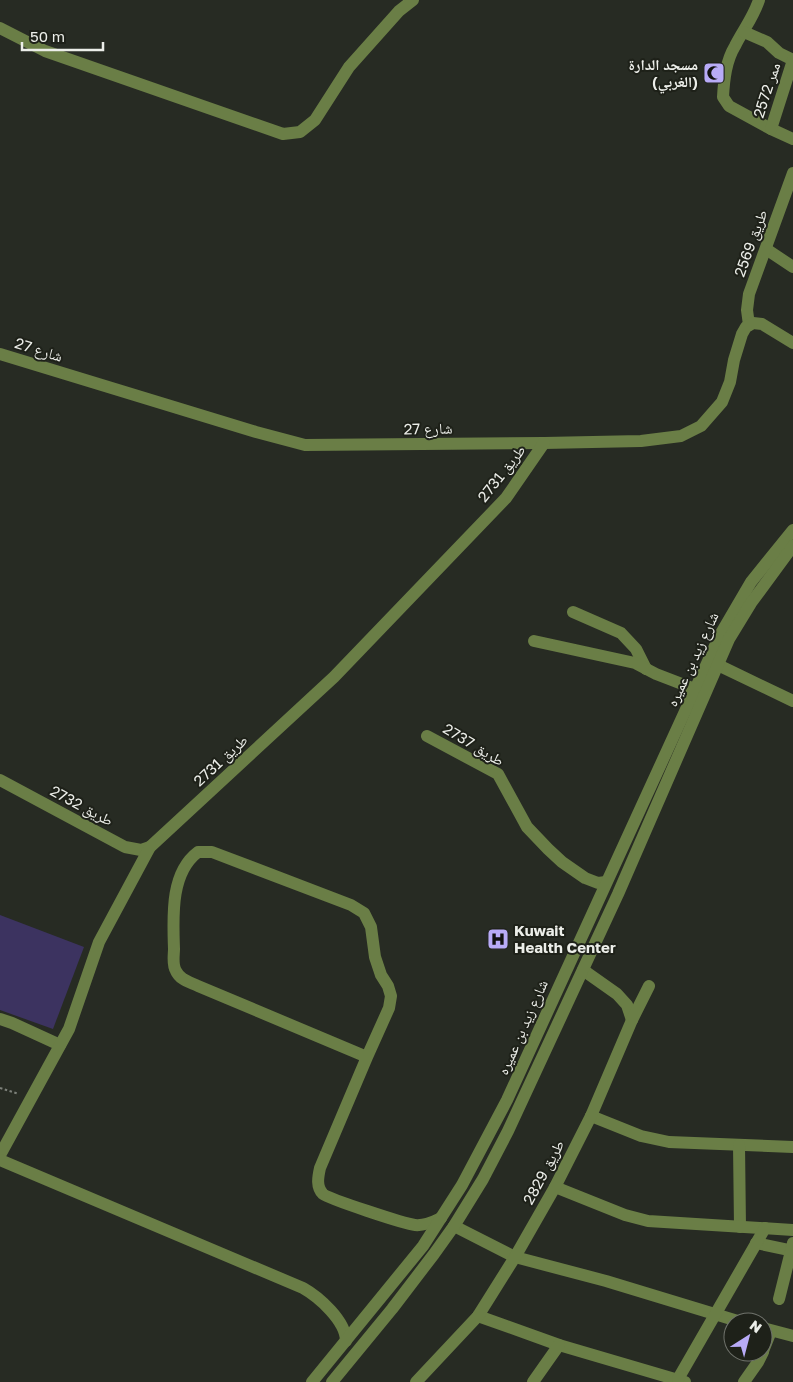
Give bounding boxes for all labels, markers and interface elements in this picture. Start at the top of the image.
scale bar [22,20,104,52]
text: 50 m [30,27,65,45]
place label: مسجد الدارة (الغربي) [628,55,698,94]
street label: ممر 2572 [749,60,784,120]
mosque icon: مسجد الدارة (الغربي) [702,61,726,85]
street label: طريق 2569 [730,207,772,280]
street label: شارع 27 [12,333,65,367]
street label: شارع 27 [403,419,453,439]
street label: طريق 2731 [473,441,530,506]
street label: شارع زيد بن عميره [662,609,724,710]
street label: طريق 2737 [439,719,508,771]
street label: طريق 2731 [189,730,252,791]
street label: طريق 2732 [47,781,117,831]
place label: Kuwait Health Center [514,921,616,956]
hospital icon: Kuwait Health Center [486,927,510,951]
street label: شارع زيد بن عميره [493,977,553,1078]
street label: طريق 2829 [519,1137,569,1208]
north arrow [723,1312,773,1362]
text: N [747,1316,765,1336]

